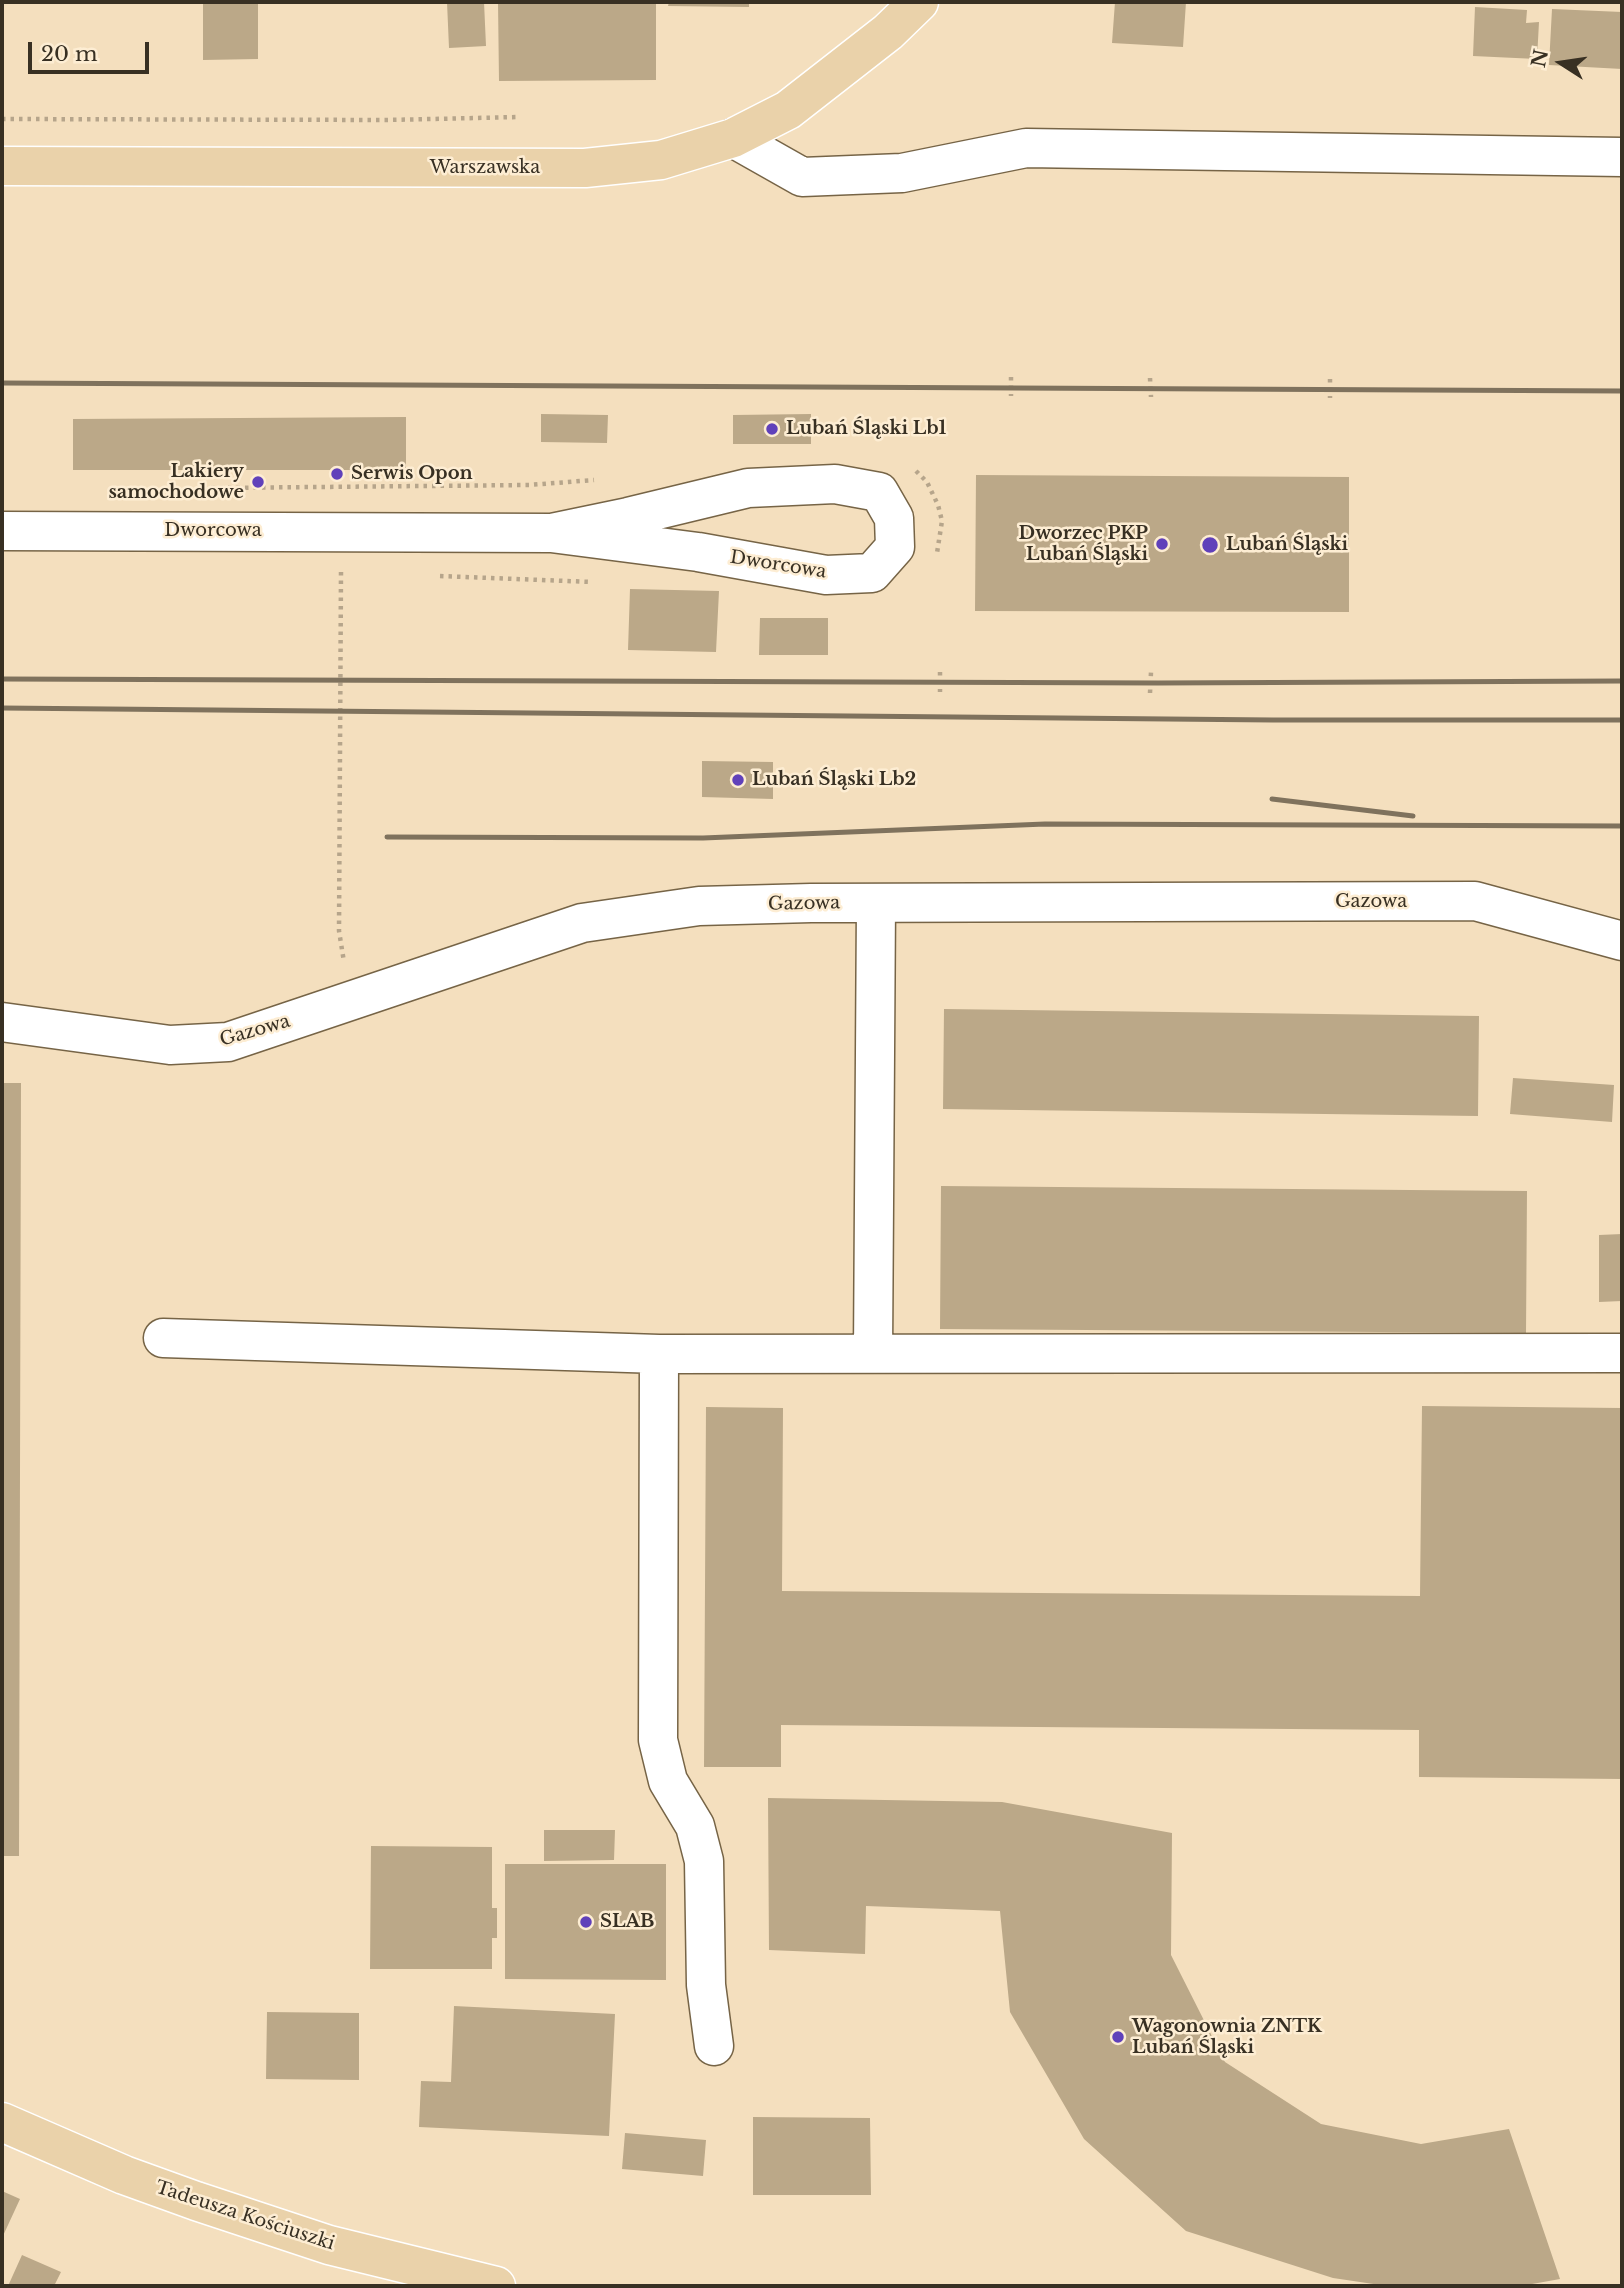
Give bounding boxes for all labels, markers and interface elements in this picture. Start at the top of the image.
scale bar [32,28,152,72]
north arrow [1526,28,1596,98]
text: 20 m [41,41,98,67]
text: N [1527,47,1553,70]
street label: Warszawska [430,157,540,179]
place label: Lubań Śląski Lb1 [786,418,946,440]
marker: Lubań Śląski Lb1 [764,421,780,437]
place label: Lakiery samochodowe [108,461,244,504]
place label: Serwis Opon [351,463,473,485]
marker: Serwis Opon [329,466,345,482]
marker: Lakiery samochodowe [250,474,266,490]
street label: Dworcowa [164,520,262,542]
place label: Dworzec PKP Lubań Śląski [1019,523,1148,566]
place label: Lubań Śląski [1226,534,1348,556]
marker: Lubań Śląski [1200,535,1220,555]
marker: Dworzec PKP Lubań Śląski [1154,536,1170,552]
street label: Dworcowa [728,547,828,583]
place label: Lubań Śląski Lb2 [752,769,916,791]
marker: Lubań Śląski Lb2 [730,772,746,788]
street label: Gazowa [1335,891,1407,913]
street label: Gazowa [768,893,840,915]
street label: Gazowa [217,1011,293,1051]
place label: SLAB [600,1911,654,1933]
marker: SLAB [578,1914,594,1930]
place label: Wagonownia ZNTK Lubań Śląski [1132,2016,1322,2058]
marker: Wagonownia ZNTK Lubań Śląski [1110,2029,1126,2045]
street label: Tadeusza Kościuszki [153,2177,337,2255]

